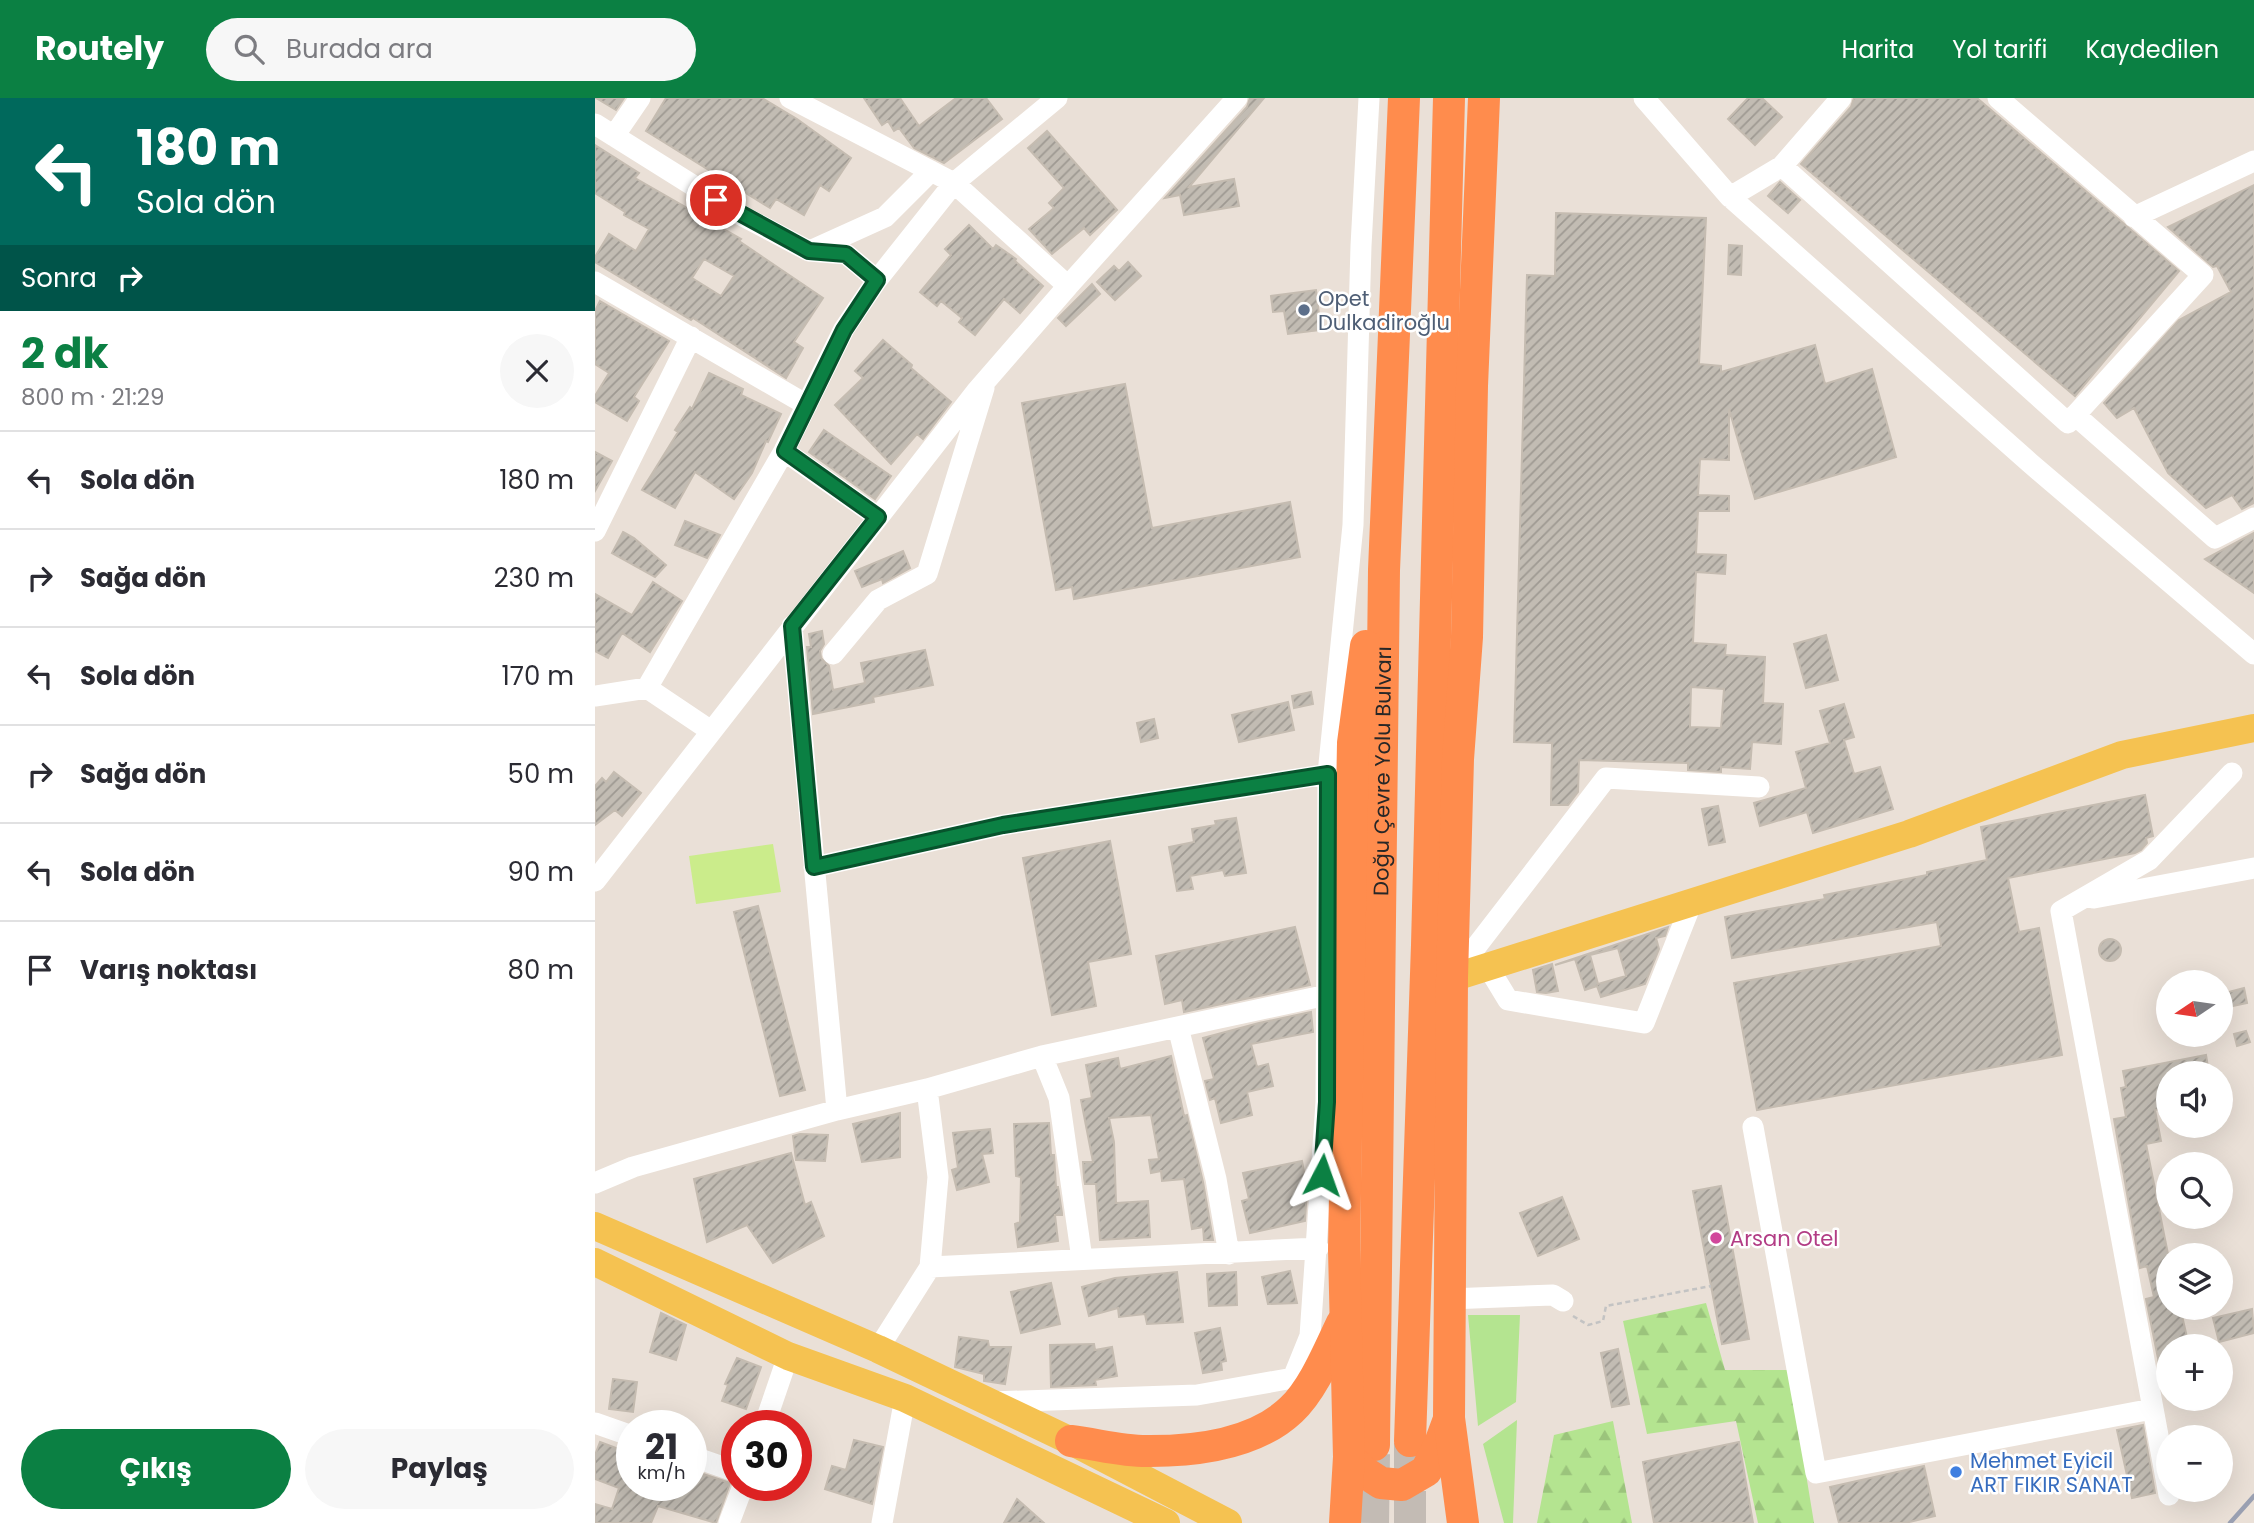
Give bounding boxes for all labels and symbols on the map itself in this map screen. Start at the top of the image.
pin [686,170,746,230]
place label: Opet Dulkadiroğlu [1318,284,1450,337]
marker: Opet Dulkadiroğlu [1296,302,1312,318]
street label: Doğu Çevre Yolu Bulvarı [1366,646,1398,896]
north arrow [2156,970,2233,1046]
position arrow [1285,1138,1359,1212]
place label: Arsan Otel [1730,1224,1839,1253]
marker: Arsan Otel [1708,1230,1724,1246]
speed limit sign: 30 [721,1410,812,1501]
place label: Mehmet Eyicil ART FIKIR SANAT [1970,1446,2133,1499]
marker: Mehmet Eyicil ART FIKIR SANAT [1948,1464,1964,1480]

